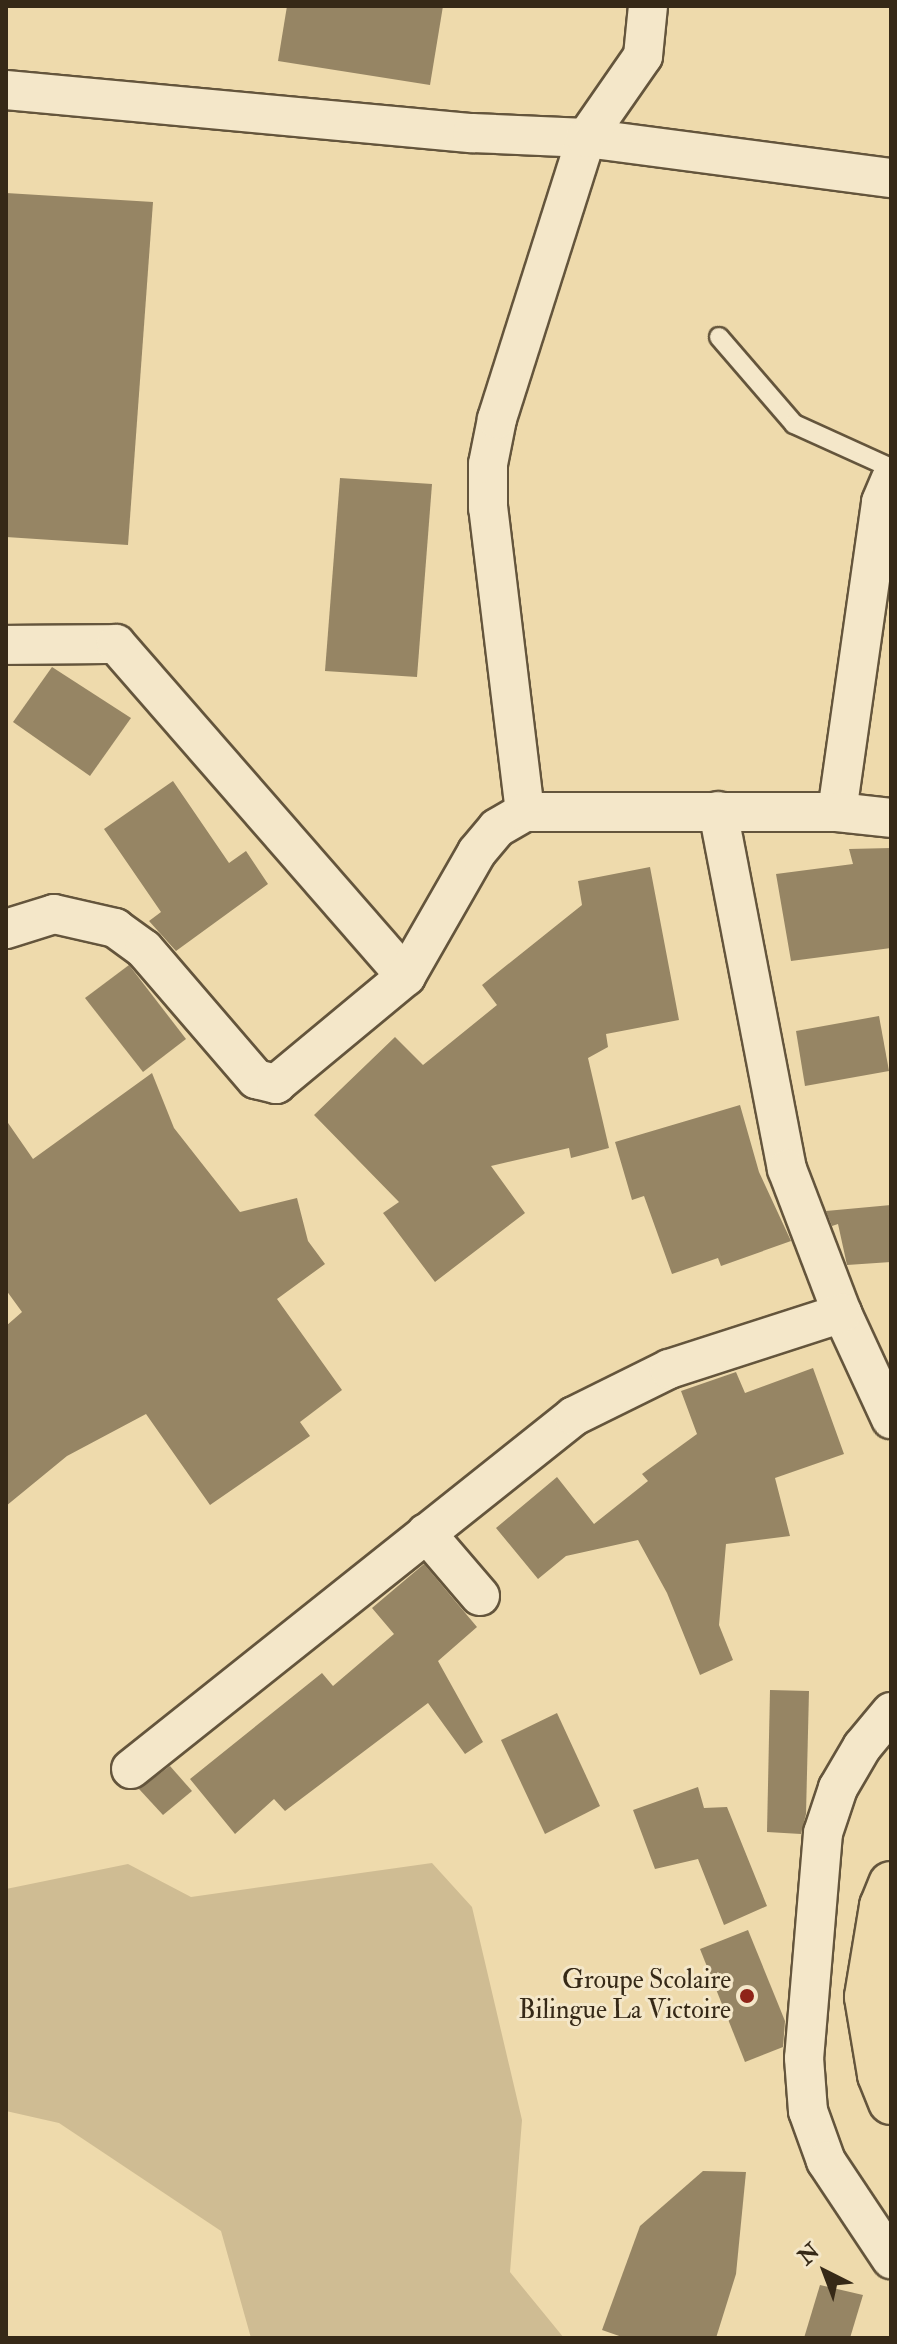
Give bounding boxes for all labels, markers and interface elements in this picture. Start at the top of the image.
place label: Groupe Scolaire Bilingue La Victoire [519,1965,731,2026]
marker: Groupe Scolaire Bilingue La Victoire [738,1987,756,2005]
north arrow [785,2232,865,2312]
text: N [792,2237,826,2271]

